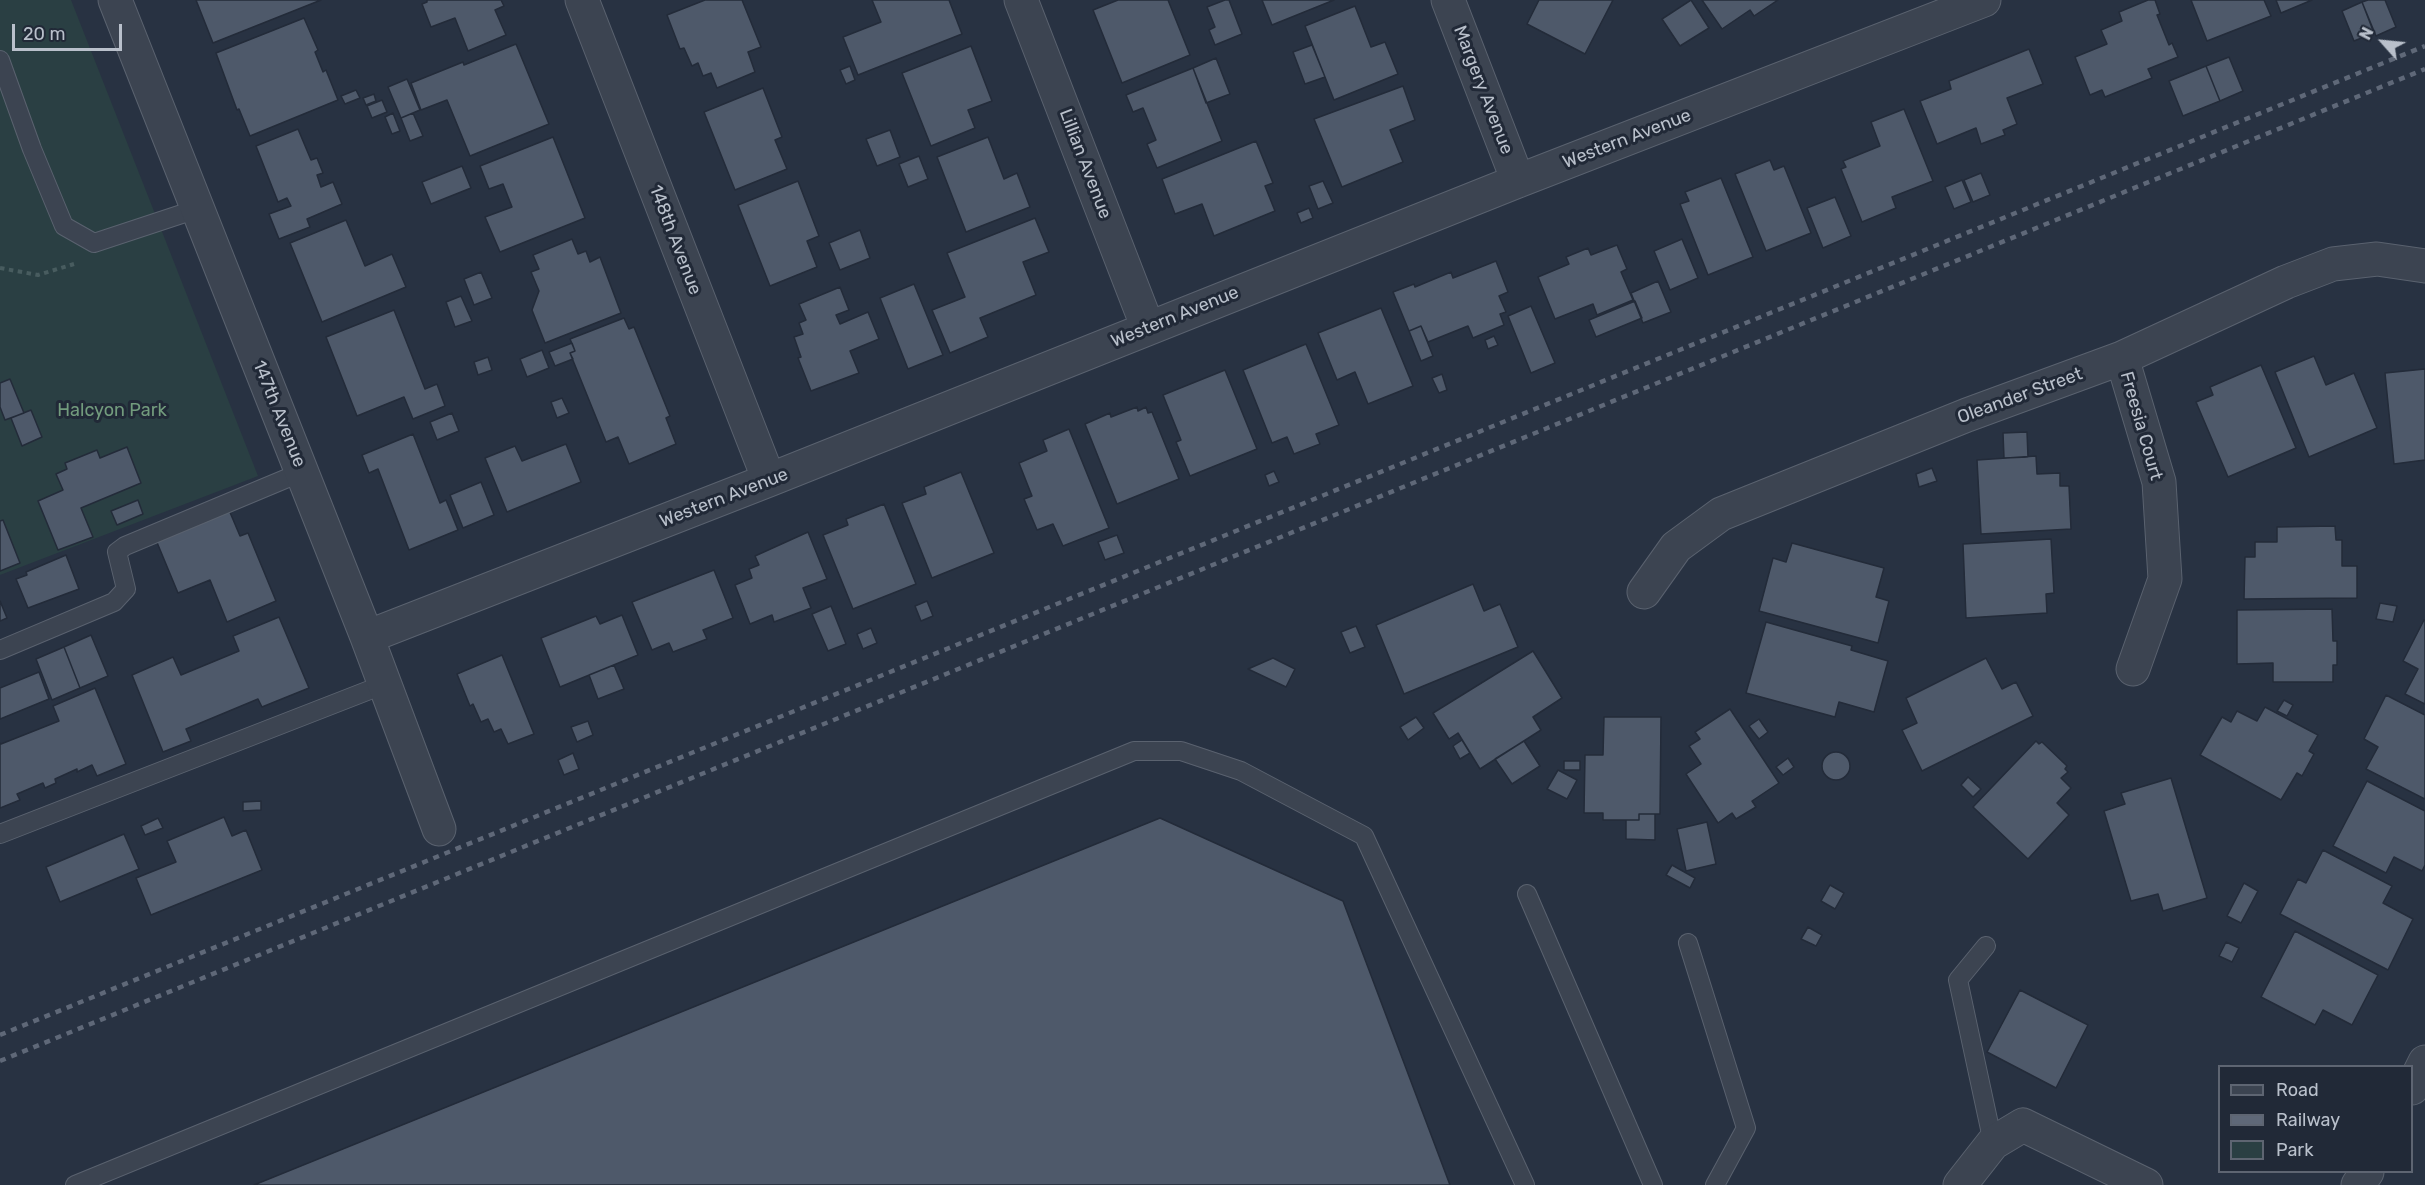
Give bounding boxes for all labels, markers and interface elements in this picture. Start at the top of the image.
scale bar [15,12,124,50]
north arrow [2353,12,2413,72]
text: 20 m [23,23,65,45]
street label: Margery Avenue [1449,23,1517,157]
text: N [2355,24,2378,43]
street label: Western Avenue [1560,105,1694,173]
street label: Lillian Avenue [1054,106,1116,222]
street label: 148th Avenue [644,182,706,298]
street label: Western Avenue [1108,282,1242,352]
street label: 147th Avenue [248,357,310,471]
street label: Oleander Street [1954,363,2086,429]
street label: Freesia Court [2115,369,2167,483]
park label: Halcyon Park [57,400,167,422]
street label: Western Avenue [657,464,791,532]
legend [2218,1065,2413,1173]
text: Road [2276,1079,2319,1101]
text: Railway [2276,1109,2340,1131]
text: Park [2276,1139,2313,1161]

